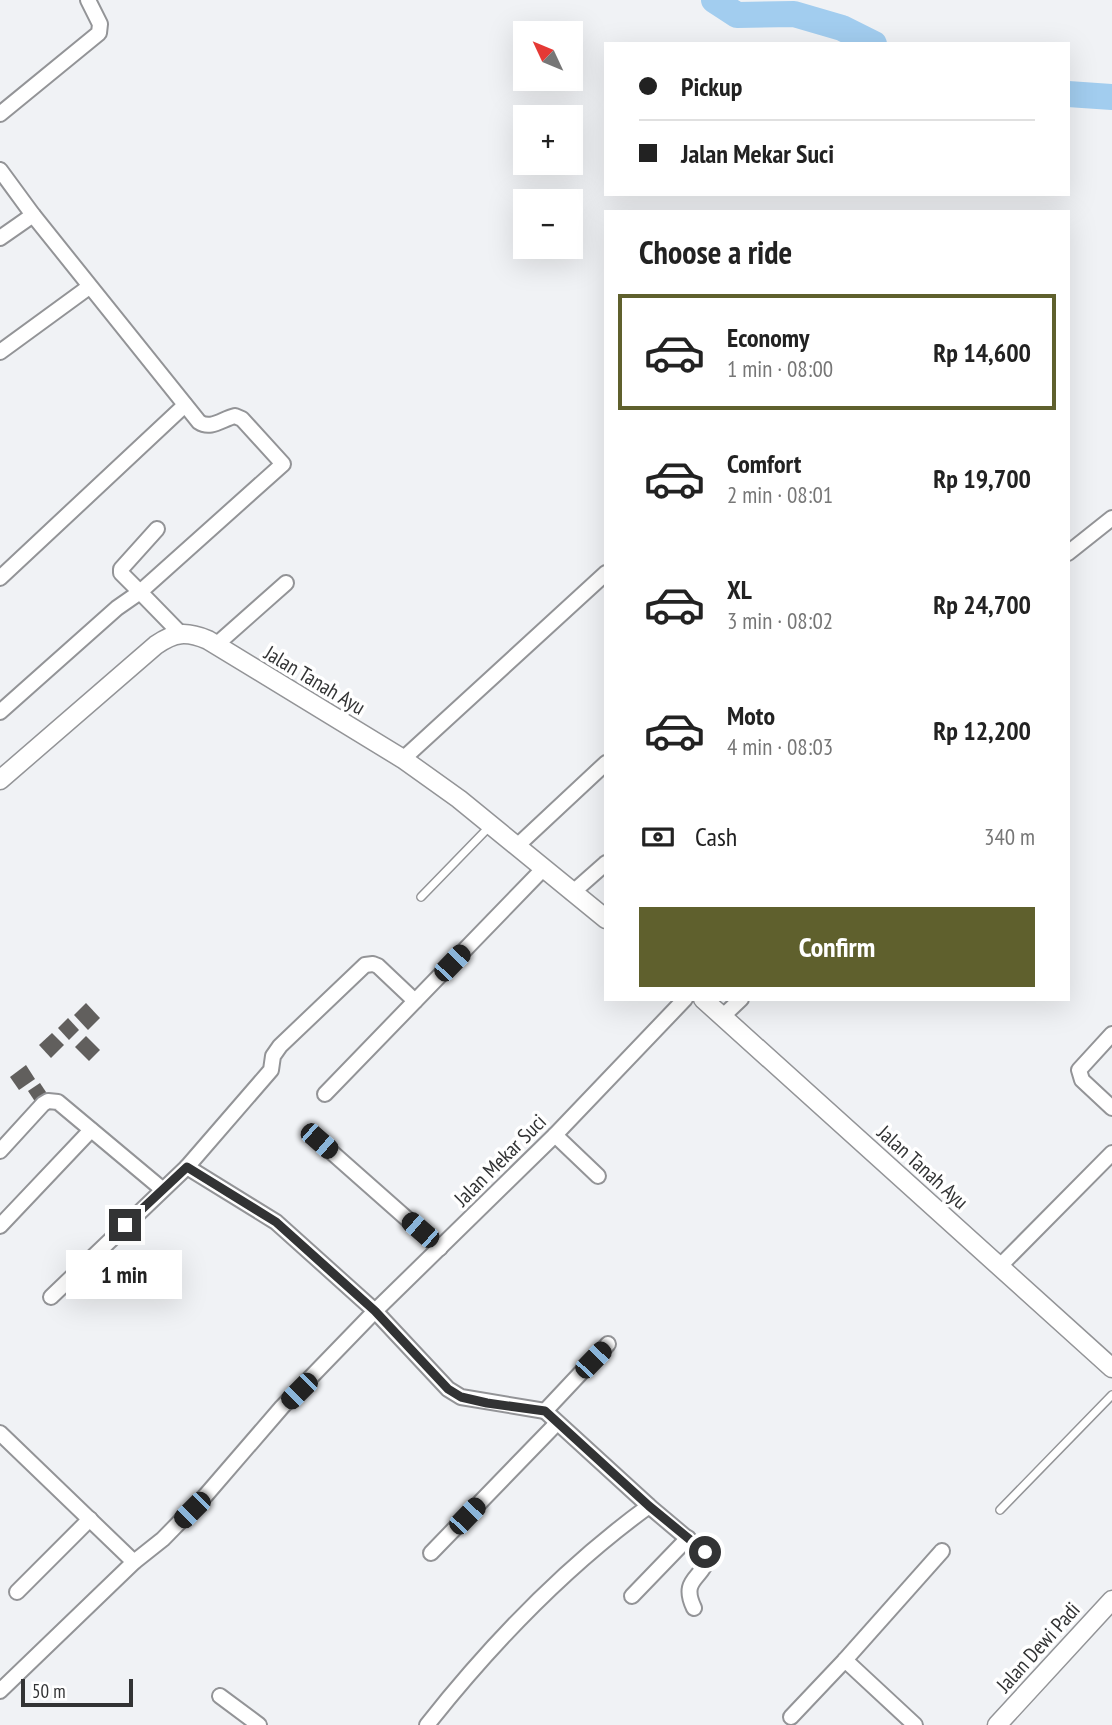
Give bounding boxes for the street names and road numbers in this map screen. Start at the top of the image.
street label: Jalan Tanah Ayu [259,639,370,721]
street label: Jalan Mekar Suci [448,1108,552,1212]
street label: Jalan Tanah Ayu [871,1119,974,1215]
street label: Jalan Dewi Padi [990,1596,1086,1699]

